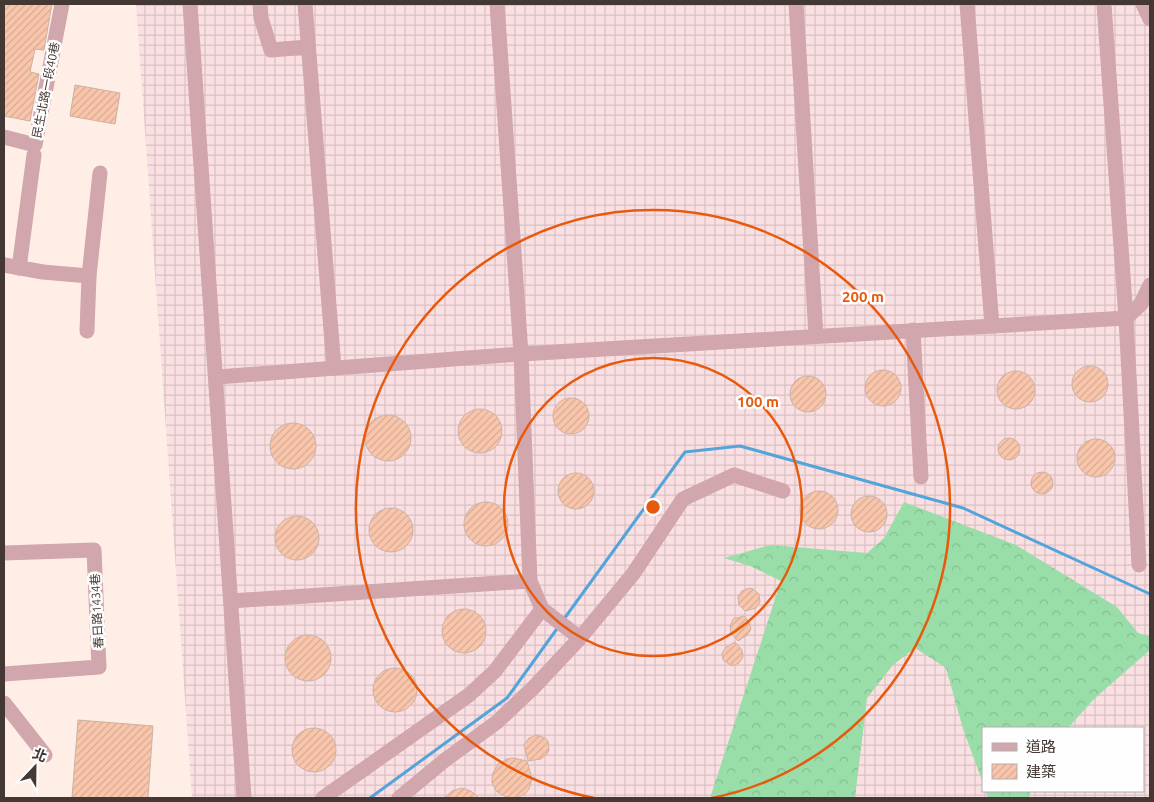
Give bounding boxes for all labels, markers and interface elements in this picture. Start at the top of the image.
street label: 民生北路一段40巷 [30,41,61,139]
text: 200 m [842,288,884,305]
text: 100 m [737,393,779,410]
centre of rings [644,498,662,516]
street label: 春日路1434巷 [88,573,105,649]
legend [982,727,1144,792]
text: 道路 [1026,738,1056,755]
north arrow [10,742,60,792]
text: 北 [30,745,49,765]
text: 建築 [1026,763,1056,780]

